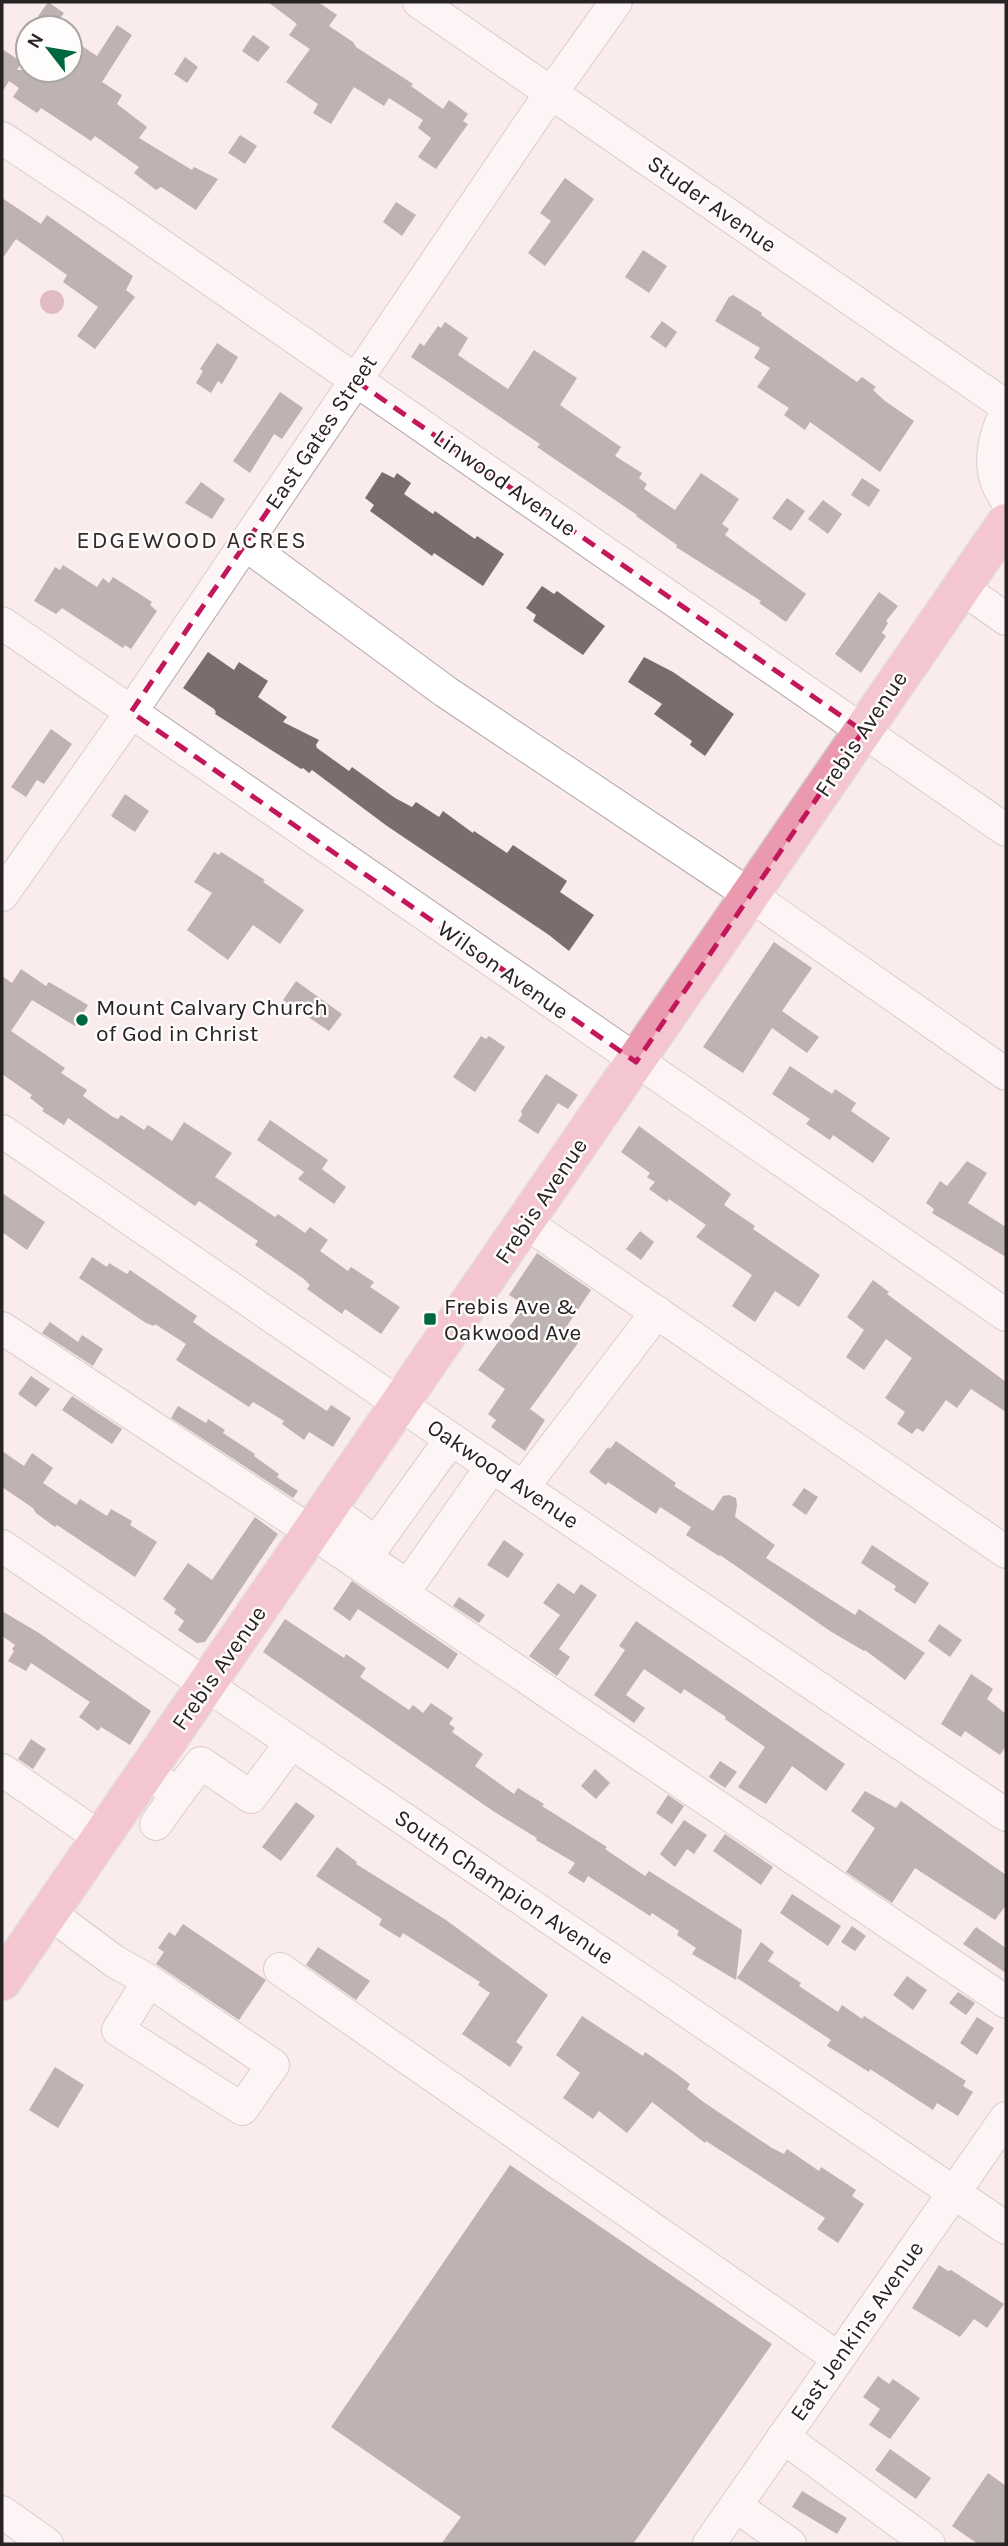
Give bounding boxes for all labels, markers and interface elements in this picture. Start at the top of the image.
north arrow [14,14,84,84]
text: N [22,29,48,52]
street label: Studer Avenue [642,150,782,258]
street label: East Gates Street [259,349,383,514]
street label: Linwood Avenue [428,424,582,542]
district label: EDGEWOOD ACRES [76,526,308,554]
street label: Frebis Avenue [809,666,913,802]
street label: Wilson Avenue [432,915,574,1025]
place label: Mount Calvary Church of God in Christ [96,994,328,1047]
marker: Mount Calvary Church of God in Christ [74,1012,90,1028]
street label: Frebis Avenue [489,1133,593,1269]
place label: Frebis Ave & Oakwood Ave [444,1293,581,1346]
marker: Frebis Ave & Oakwood Ave [422,1311,438,1327]
street label: Oakwood Avenue [422,1413,584,1535]
street label: Frebis Avenue [166,1600,272,1736]
street label: South Champion Avenue [389,1804,619,1970]
street label: East Jenkins Avenue [785,2236,929,2426]

